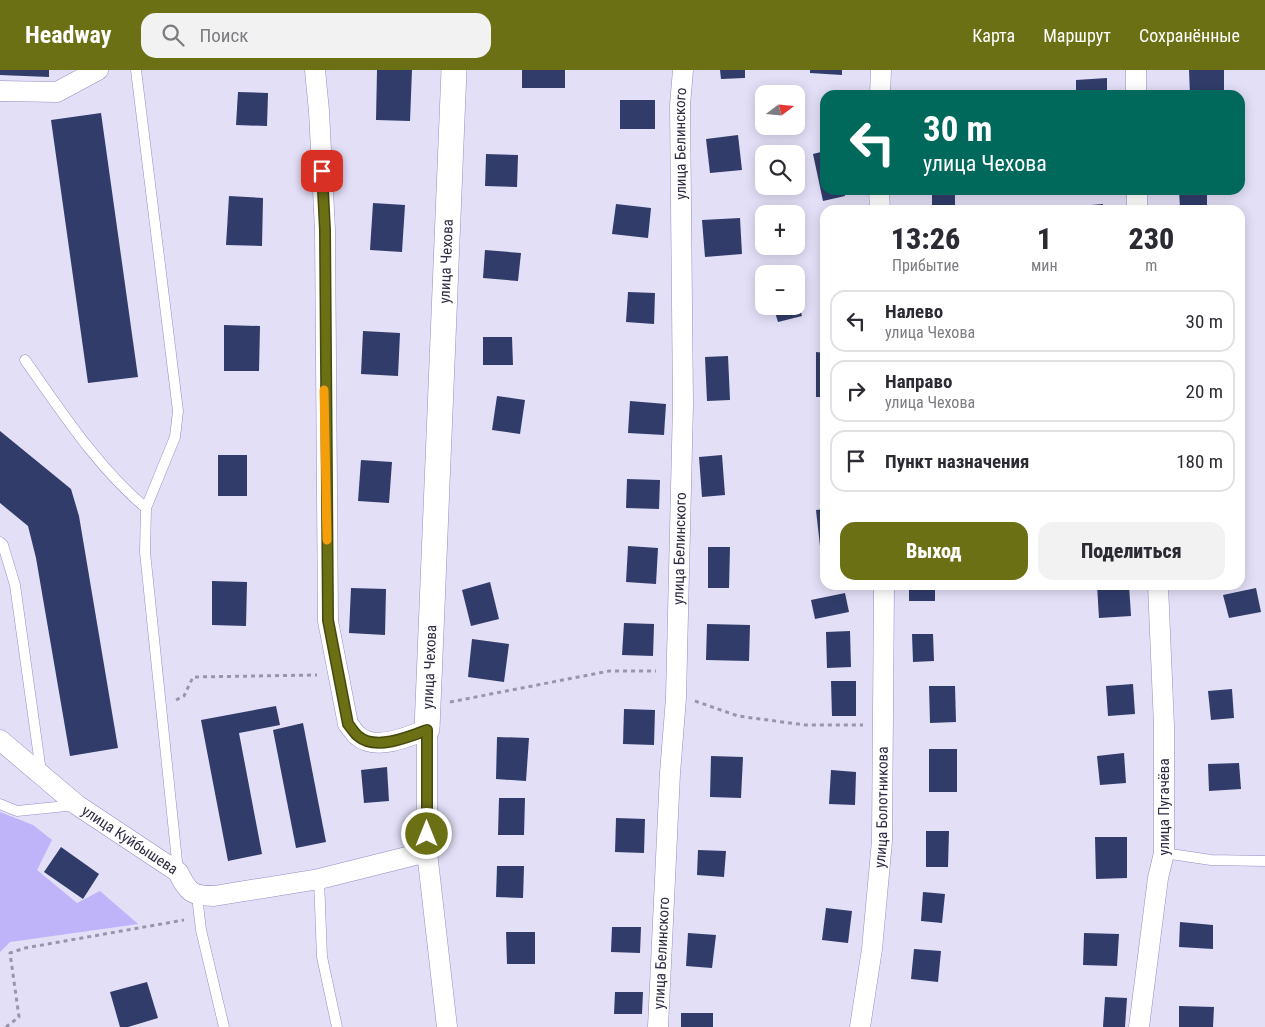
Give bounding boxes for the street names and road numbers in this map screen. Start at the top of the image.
street label: улица Белинского [671,87,690,200]
street label: улица Чехова [435,219,457,304]
street label: улица Белинского [669,492,690,605]
street label: улица Чехова [419,624,440,710]
street label: улица Болотникова [871,747,892,869]
street label: улица Пугачёва [1155,758,1173,855]
street label: улица Куйбышева [78,802,181,878]
street label: улица Белинского [650,896,673,1010]

